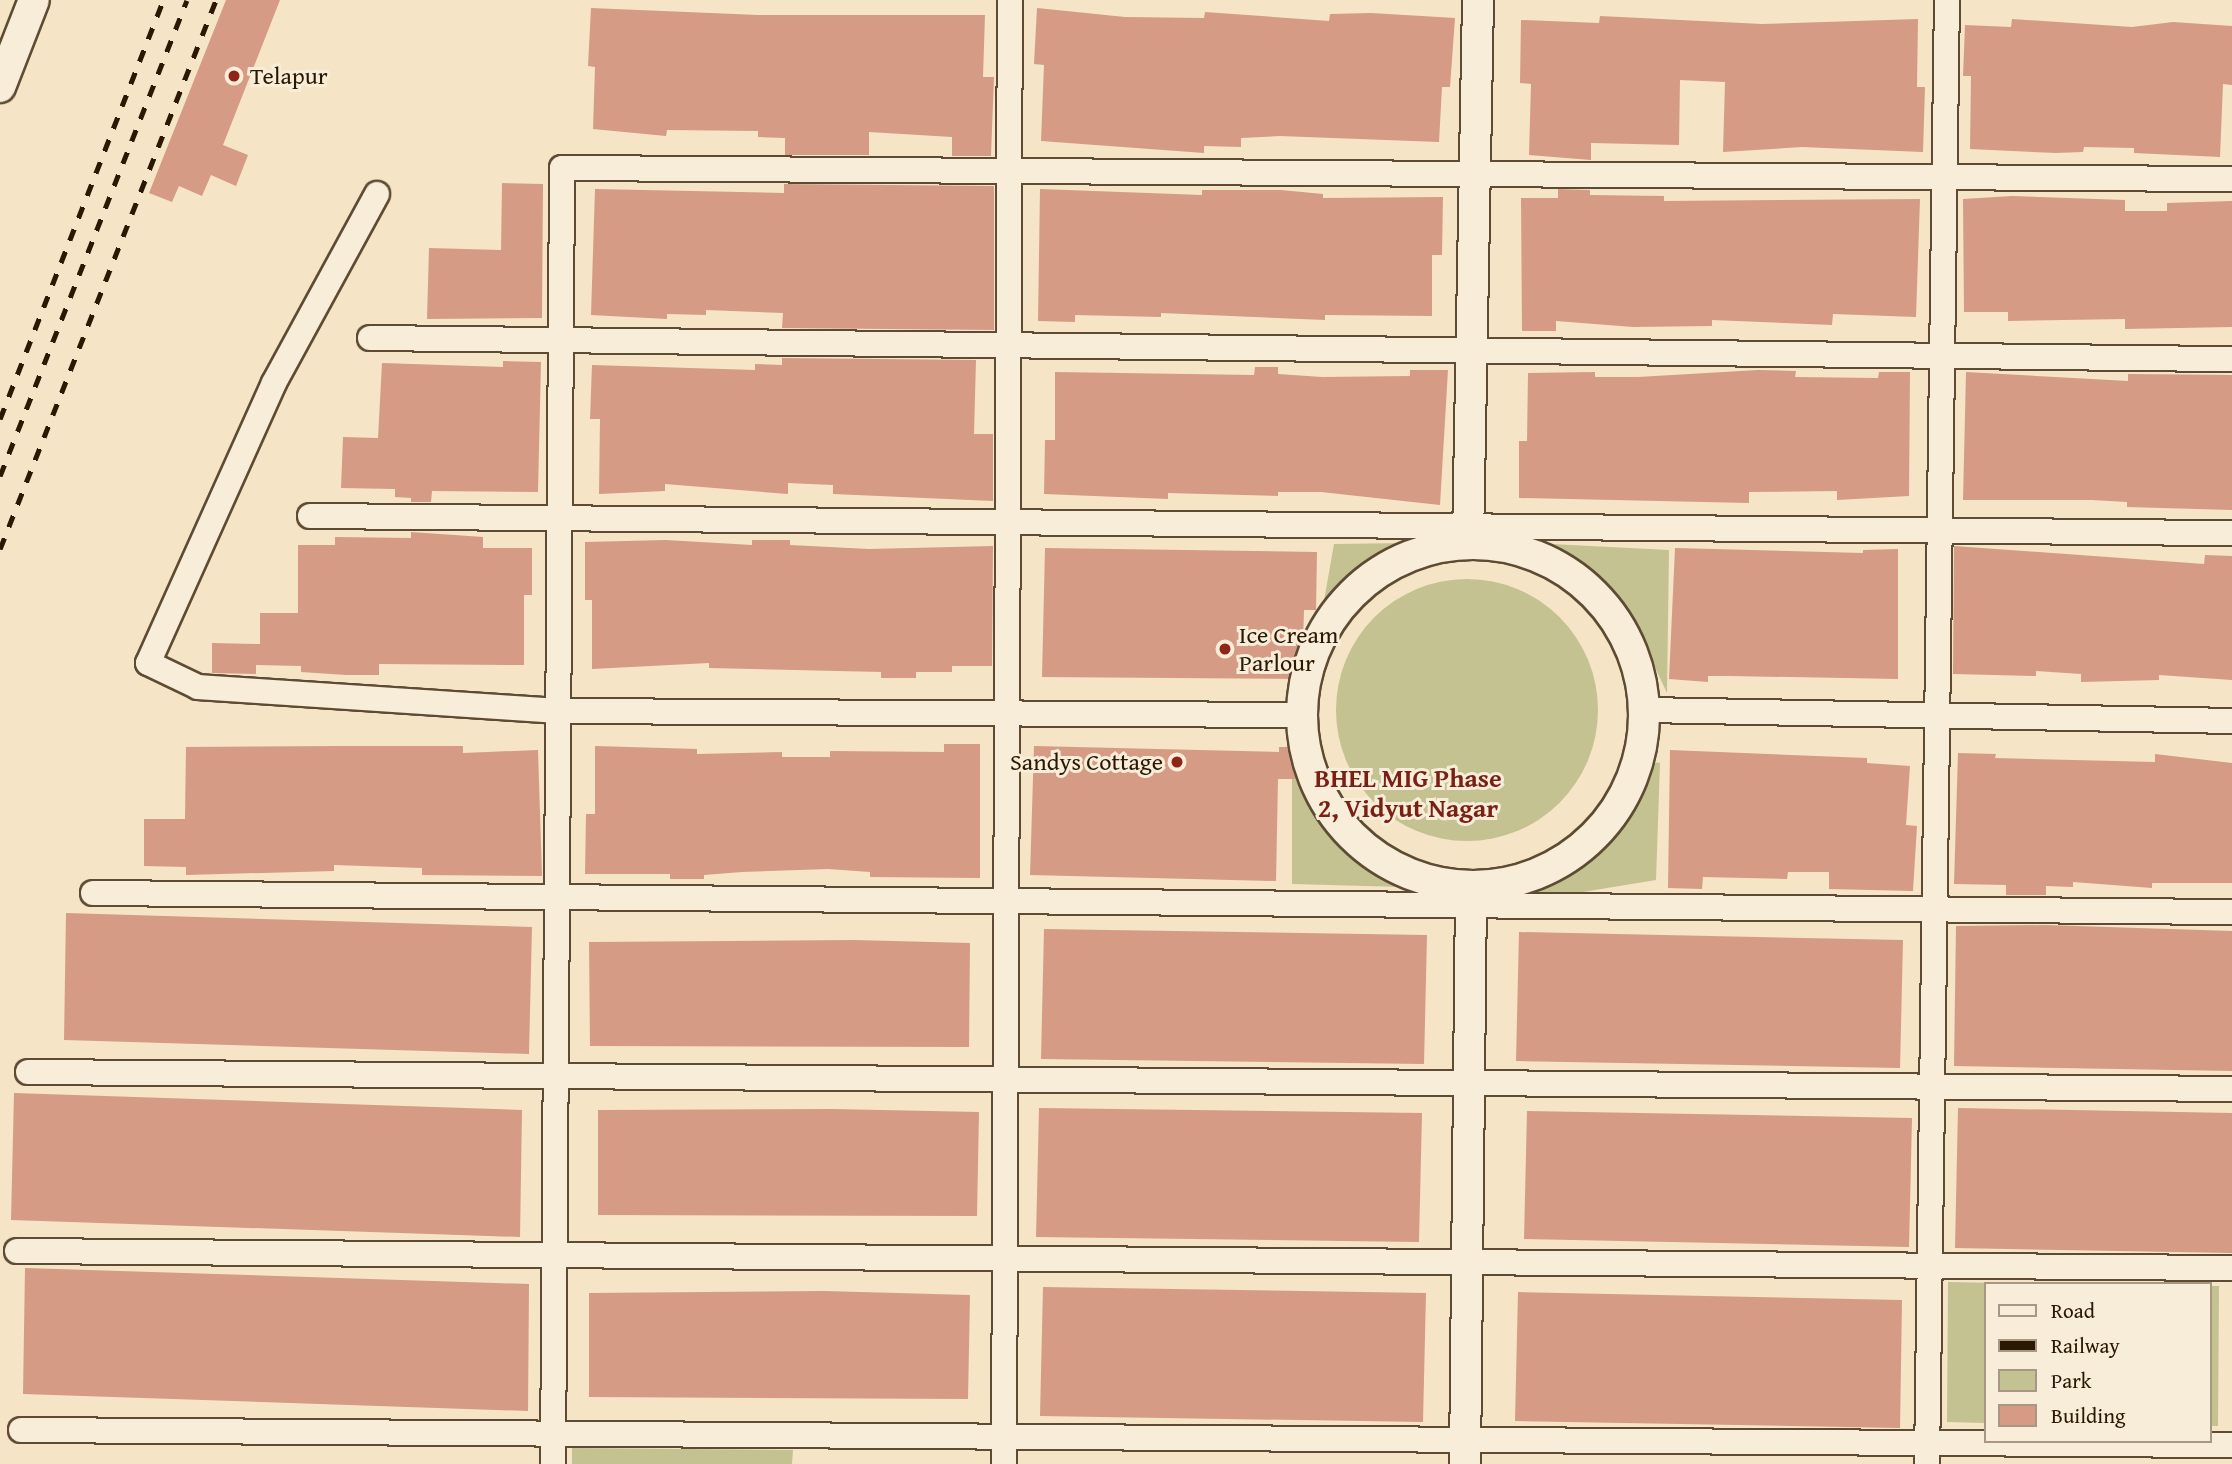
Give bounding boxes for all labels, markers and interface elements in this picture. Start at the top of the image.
place label: Telapur [250,62,328,90]
marker: Telapur [224,66,244,86]
place label: Ice Cream Parlour [1239,621,1338,677]
marker: Ice Cream Parlour [1217,641,1233,657]
place label: Sandys Cottage [1010,748,1163,776]
marker: Sandys Cottage [1169,754,1185,770]
district label: BHEL MIG Phase 2, Vidyut Nagar [1314,762,1502,824]
legend [1983,1282,2211,1443]
text: Road [2051,1295,2095,1326]
text: Railway [2051,1330,2120,1361]
text: Park [2051,1365,2092,1396]
text: Building [2051,1400,2125,1431]

